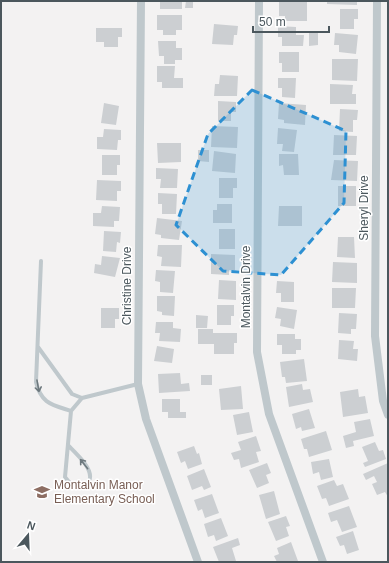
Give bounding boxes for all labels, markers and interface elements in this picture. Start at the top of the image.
scale bar [253,8,329,34]
text: 50 m [259,15,286,29]
street label: Sheryl Drive [357,175,371,241]
street label: Montalvin Drive [239,245,253,328]
street label: Christine Drive [120,246,134,325]
one-way arrow [34,379,42,392]
one-way arrow [80,458,88,469]
place label: Montalvin Manor Elementary School [54,478,155,506]
school or university icon: Montalvin Manor Elementary School [33,483,51,501]
north arrow [8,515,48,555]
text: N [26,519,37,533]

